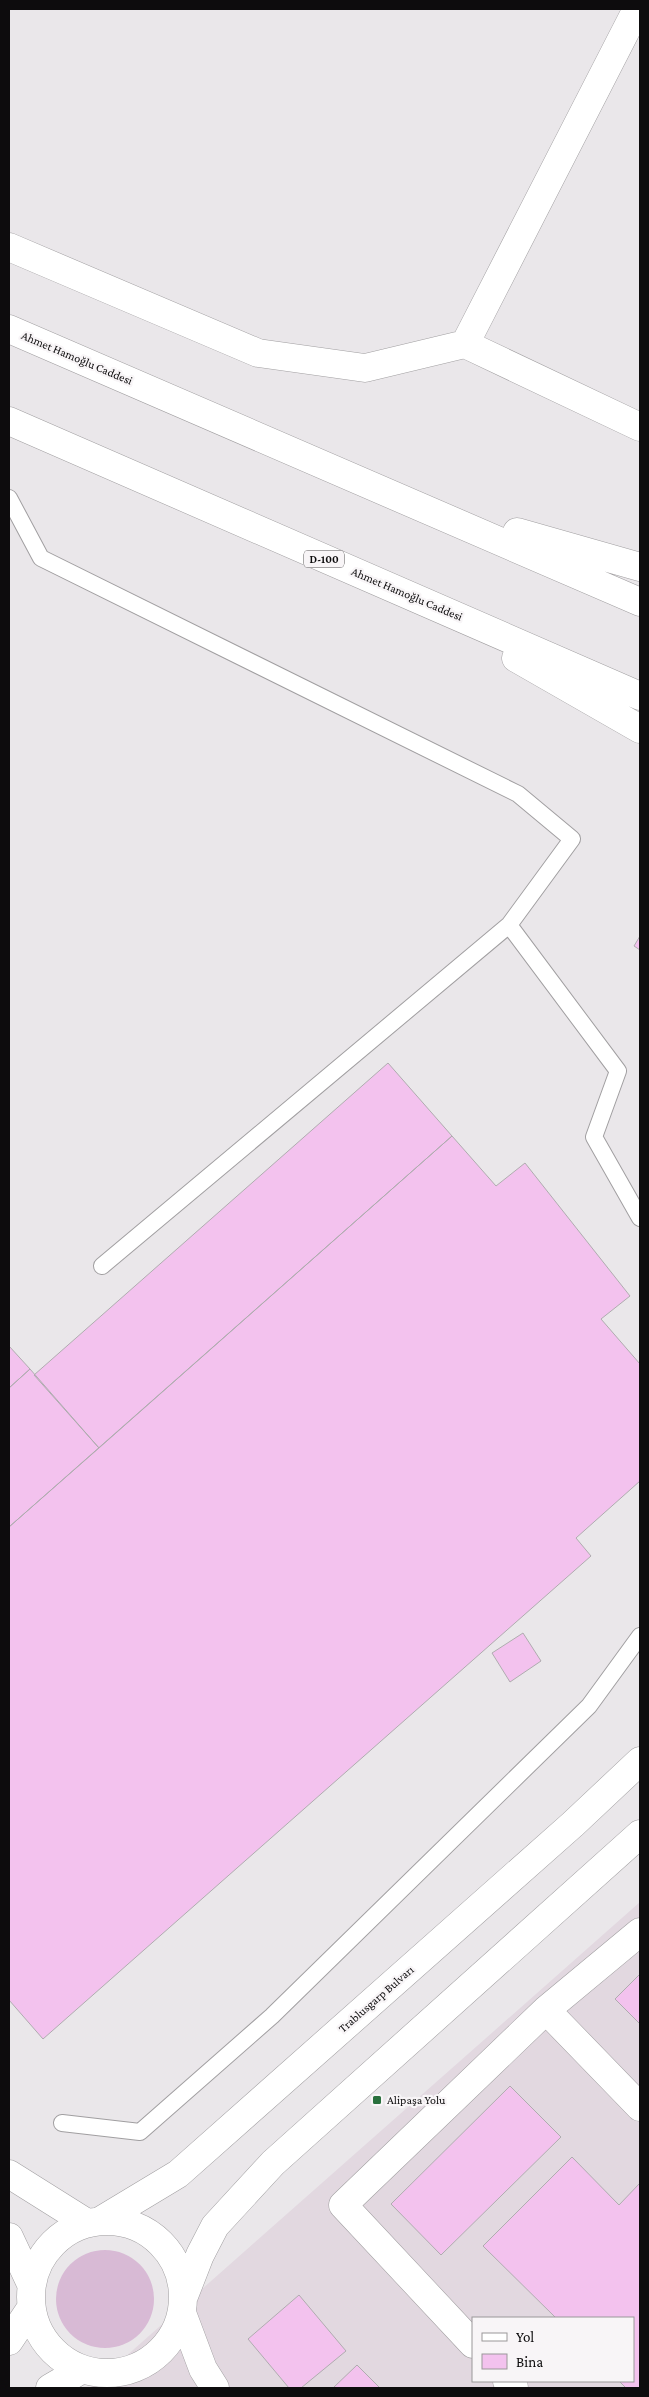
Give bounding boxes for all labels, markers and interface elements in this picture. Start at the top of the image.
street label: Ahmet Hamoğlu Caddesi [19,328,135,388]
road number: D-100 [304,550,344,568]
street label: Ahmet Hamoğlu Caddesi [349,564,465,624]
street label: Trablusgarp Bulvarı [336,1963,416,2035]
place label: Alipaşa Yolu [387,2093,446,2107]
marker: Alipaşa Yolu [371,2094,383,2106]
legend [472,2317,634,2382]
text: Yol [516,2329,534,2345]
text: Bina [516,2354,543,2370]

